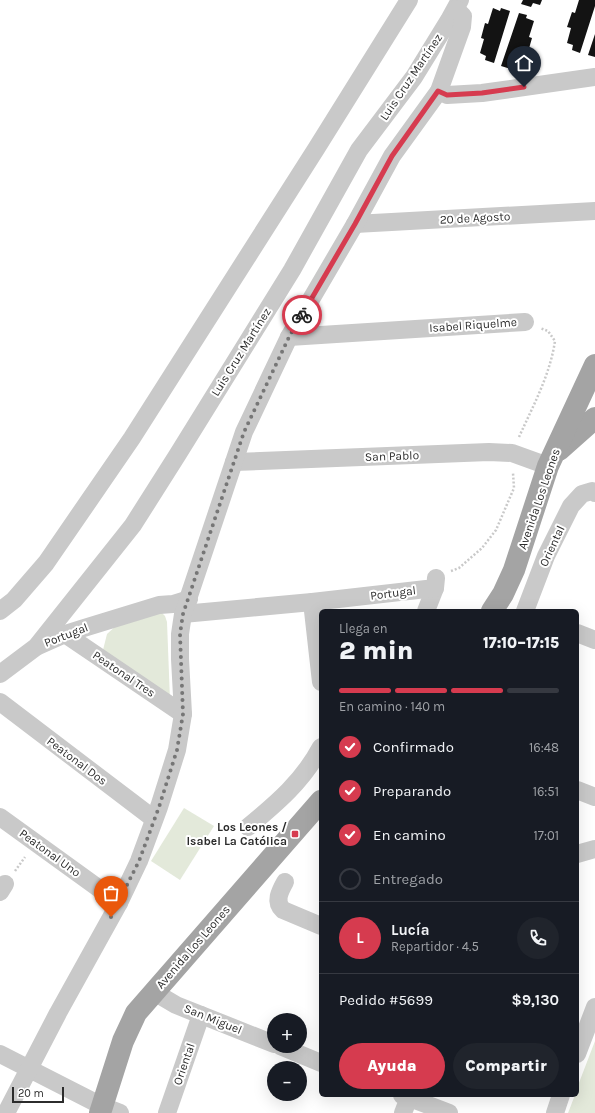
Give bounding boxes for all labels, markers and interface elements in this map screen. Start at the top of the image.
street label: Luis Cruz Martínez [377,31,445,123]
pin [507,46,541,87]
icon: home [513,52,535,74]
street label: 20 de Agosto [439,209,511,227]
courier [282,295,322,335]
icon: bike [291,304,313,326]
street label: Luis Cruz Martínez [208,305,274,399]
street label: Isabel Riquelme [429,315,517,335]
street label: Avenida Los Leones [515,447,563,551]
street label: San Pablo [365,448,419,464]
street label: Oriental [536,523,568,569]
street label: Portugal [369,583,417,603]
street label: Portugal [42,620,90,650]
text: Llega en [339,621,388,636]
text: 17:10–17:15 [483,634,559,652]
text: 2 min [339,635,414,666]
street label: Peatonal Tres [90,648,158,700]
text: En camino · 140 m [339,699,445,714]
street label: Peatonal Dos [44,734,110,788]
icon: check [339,736,361,758]
text: Confirmado [373,738,454,756]
text: 16:48 [529,740,559,755]
icon: check [339,780,361,802]
text: Preparando [373,782,451,800]
text: 16:51 [533,784,559,799]
place label: Los Leones / Isabel La Católica [186,820,287,848]
icon: check [339,824,361,846]
street label: Peatonal Uno [17,826,83,880]
text: En camino [373,826,446,844]
text: 17:01 [534,828,559,843]
marker: Los Leones / Isabel La Católica [290,829,300,839]
text: Entregado [373,870,443,888]
pin [94,876,128,917]
icon: bag [100,882,122,904]
street label: Avenida Los Leones [153,903,233,991]
button: phone [517,917,559,959]
text: Lucía [391,921,429,939]
text: L [356,929,364,947]
text: Repartidor · 4.5 [391,939,479,954]
text: Pedido #5699 [339,991,433,1009]
text: $9,130 [512,991,559,1009]
street label: San Miguel [182,1001,244,1037]
map controls [267,1013,307,1101]
button: + [267,1013,307,1053]
street label: Oriental [170,1041,198,1087]
button: Ayuda [339,1043,445,1089]
button: Compartir [453,1043,559,1089]
button: − [267,1061,307,1101]
scale bar [12,1085,64,1104]
text: 20 m [18,1087,44,1100]

